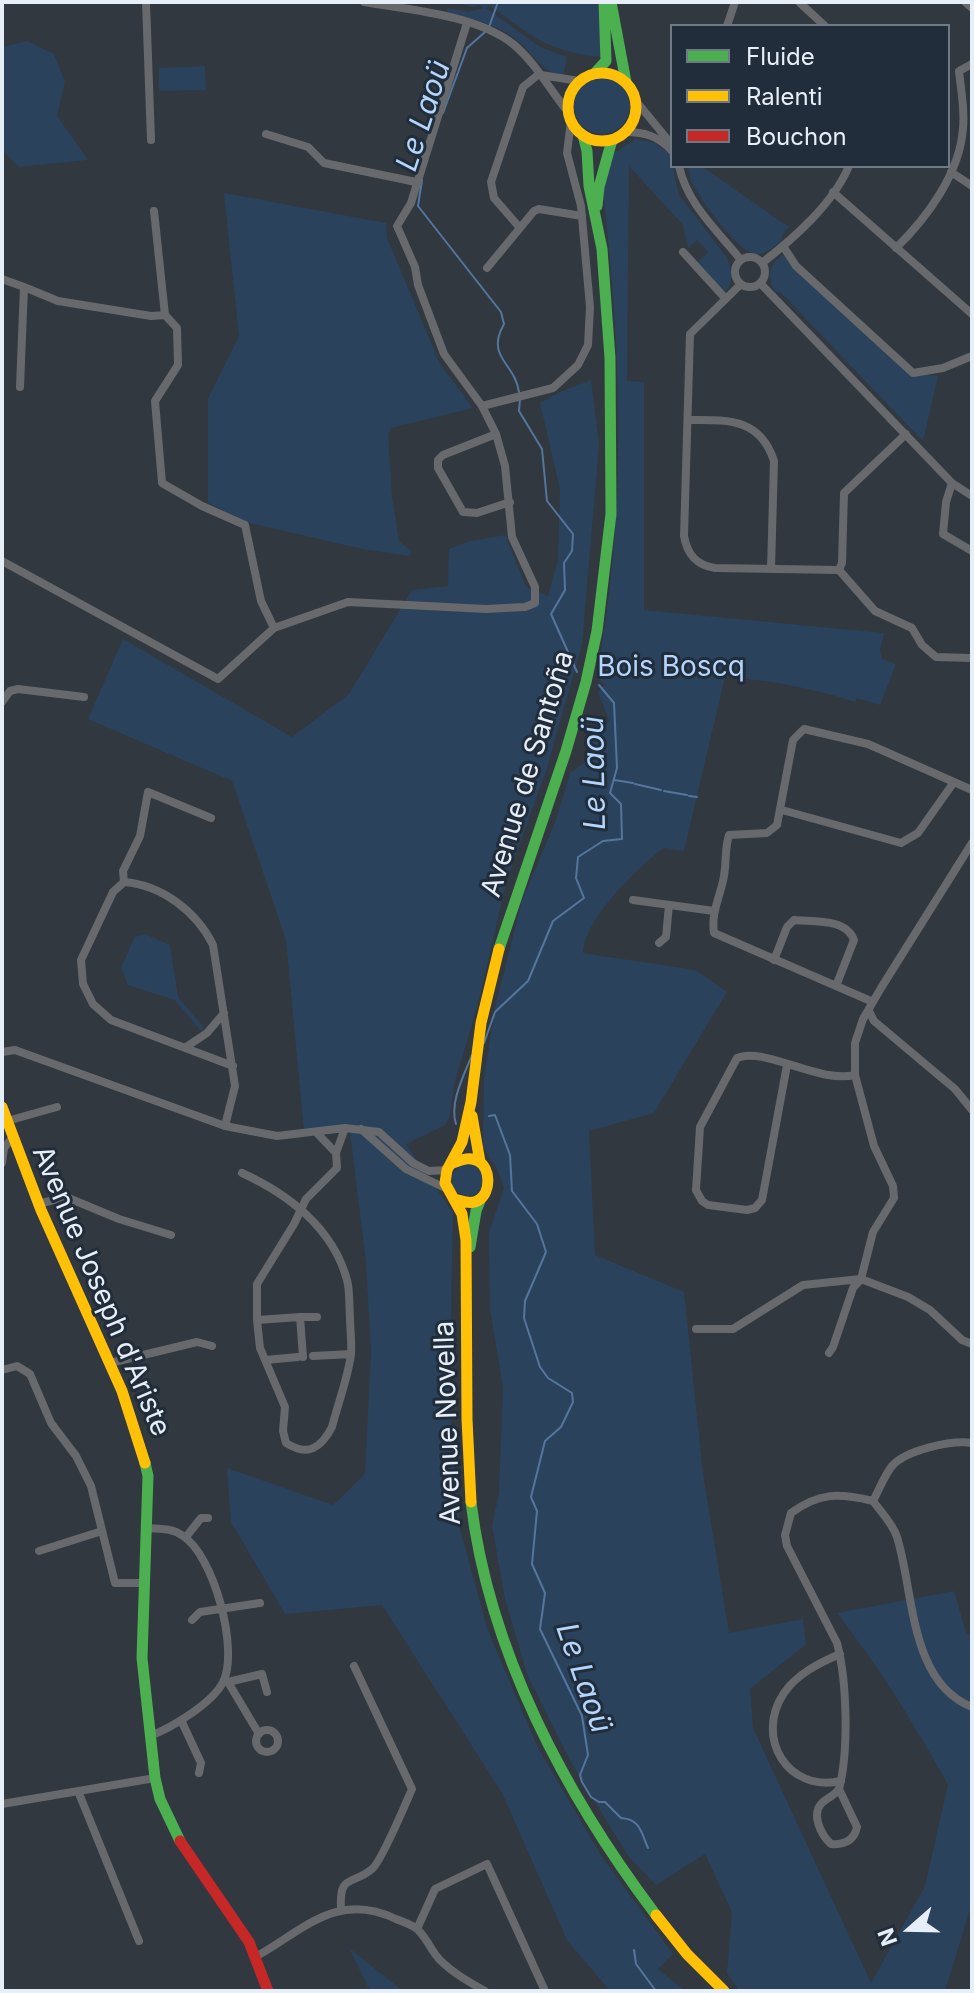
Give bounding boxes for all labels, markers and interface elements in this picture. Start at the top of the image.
legend [670,24,950,168]
text: Fluide [746,42,815,71]
water label: Le Laoü [389,56,459,176]
text: Ralenti [746,82,822,111]
text: Bouchon [746,122,847,151]
street label: Avenue de Santoña [475,647,581,901]
park label: Bois Boscq [597,651,745,685]
water label: Le Laoü [576,716,614,830]
street label: Avenue Joseph d'Ariste [25,1141,177,1441]
street label: Avenue Novella [428,1320,468,1526]
water label: Le Laoü [547,1618,619,1738]
north arrow [870,1889,950,1969]
text: N [872,1925,903,1950]

